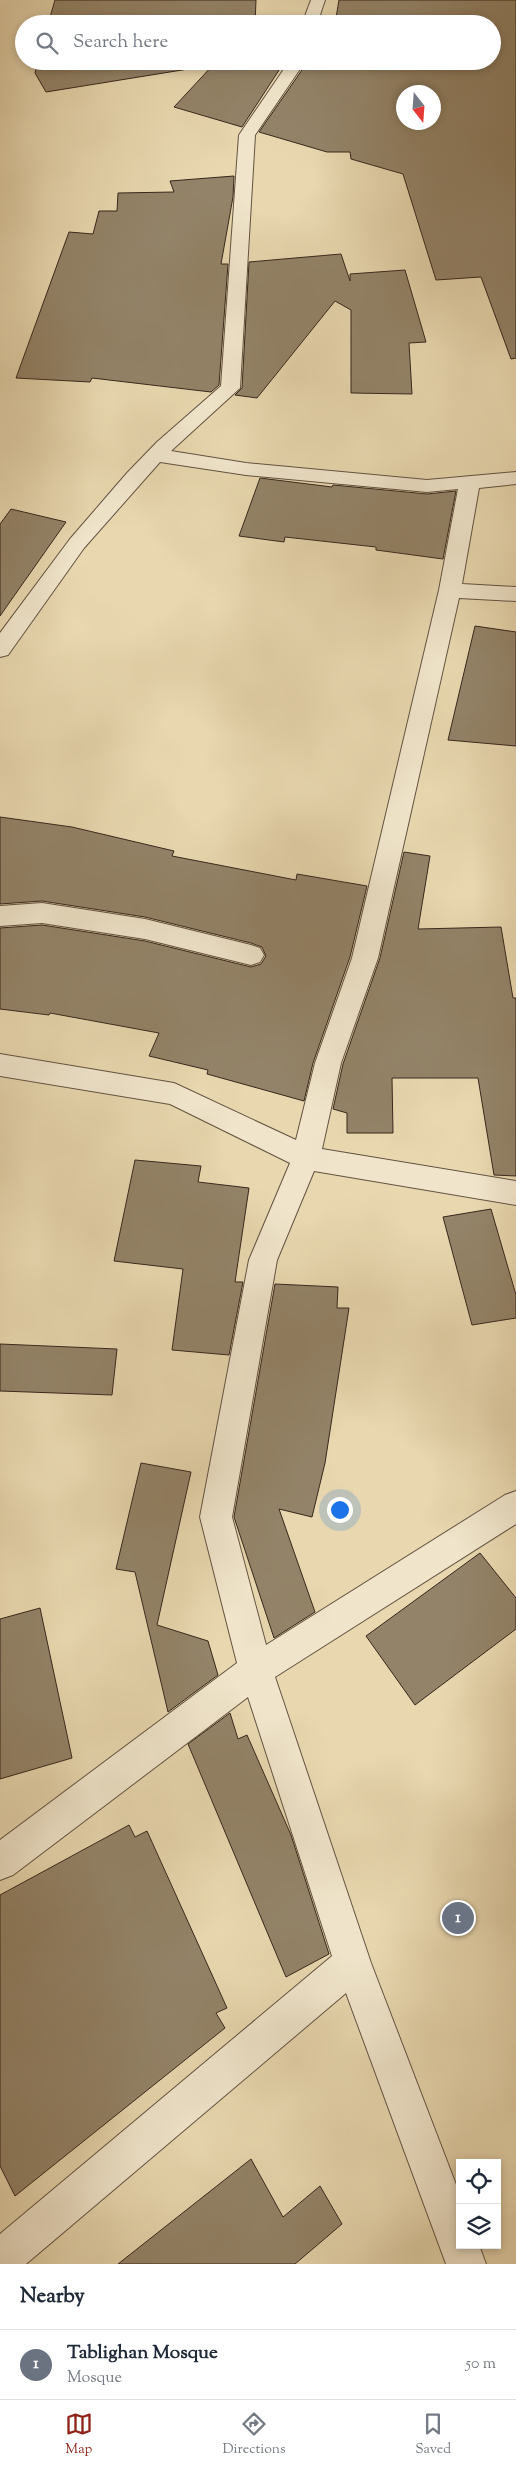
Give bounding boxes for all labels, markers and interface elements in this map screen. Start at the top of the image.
search box [15,15,501,70]
icon: search [33,29,61,57]
text: Search here [73,29,168,56]
north arrow [396,85,441,130]
your location [327,1497,353,1523]
pin: 1 [442,1899,474,1937]
map controls [456,2159,501,2249]
button: locate [456,2159,501,2204]
button: layers [456,2204,501,2249]
text: Nearby [20,2282,85,2312]
text: Tablighan Mosque [67,2340,218,2367]
text: 1 [33,2353,39,2376]
text: 50 m [465,2353,496,2376]
text: Mosque [67,2367,122,2390]
tab: Map [65,2410,93,2460]
tab: Directions [222,2410,286,2460]
tab: Saved [415,2410,451,2460]

